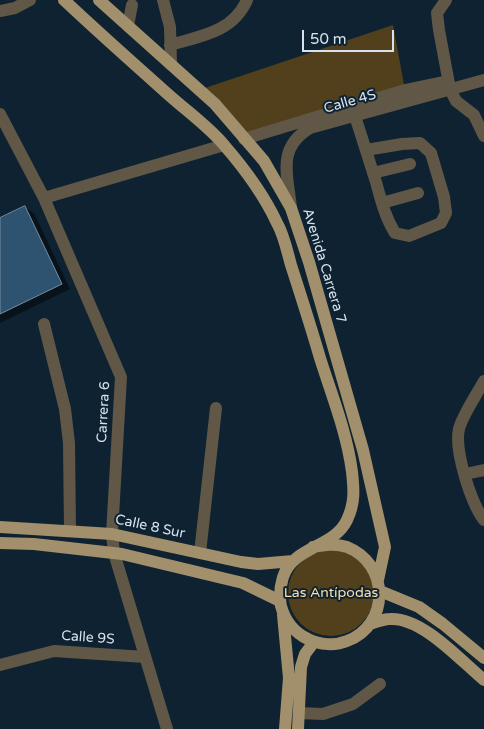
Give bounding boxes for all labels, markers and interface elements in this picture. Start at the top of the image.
scale bar [304,20,396,52]
text: 50 m [310,30,347,48]
street label: Calle 4S [322,87,378,117]
street label: Avenida Carrera 7 [299,207,349,325]
street label: Carrera 6 [94,381,114,443]
street label: Calle 8 Sur [114,511,186,543]
park label: Las Antípodas [284,585,378,601]
street label: Calle 9S [61,628,115,648]

